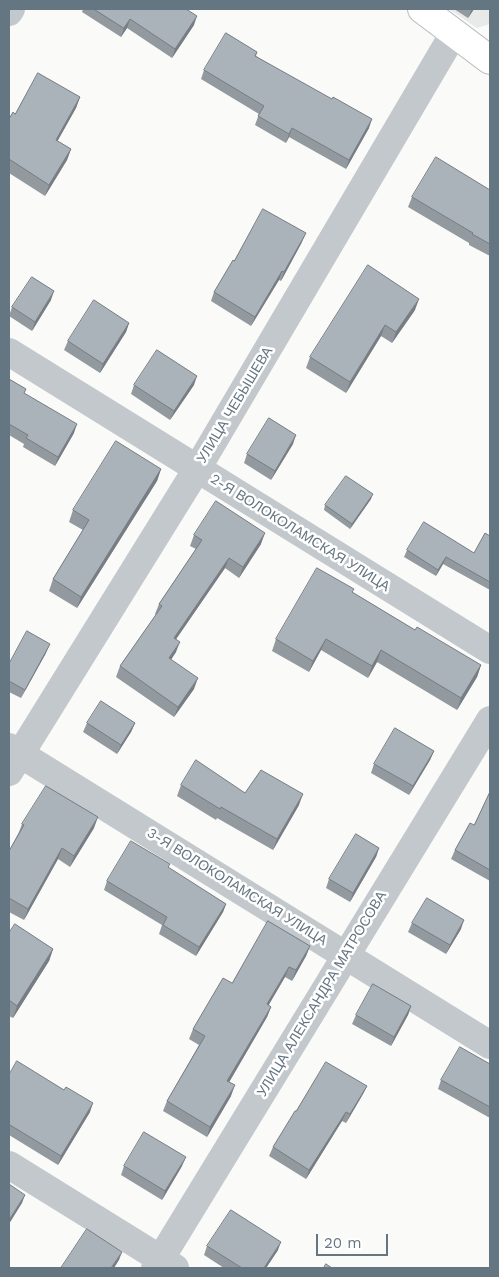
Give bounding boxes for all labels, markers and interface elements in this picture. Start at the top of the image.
street label: УЛИЦА ЧЕБЫШЕВА [194,344,276,466]
street label: 2-Я ВОЛОКОЛАМСКАЯ УЛИЦА [207,471,393,595]
street label: 3-Я ВОЛОКОЛАМСКАЯ УЛИЦА [144,825,330,949]
street label: УЛИЦА АЛЕКСАНДРА МАТРОСОВА [254,888,390,1100]
scale bar [319,1224,392,1256]
text: 20 m [324,1234,362,1252]

